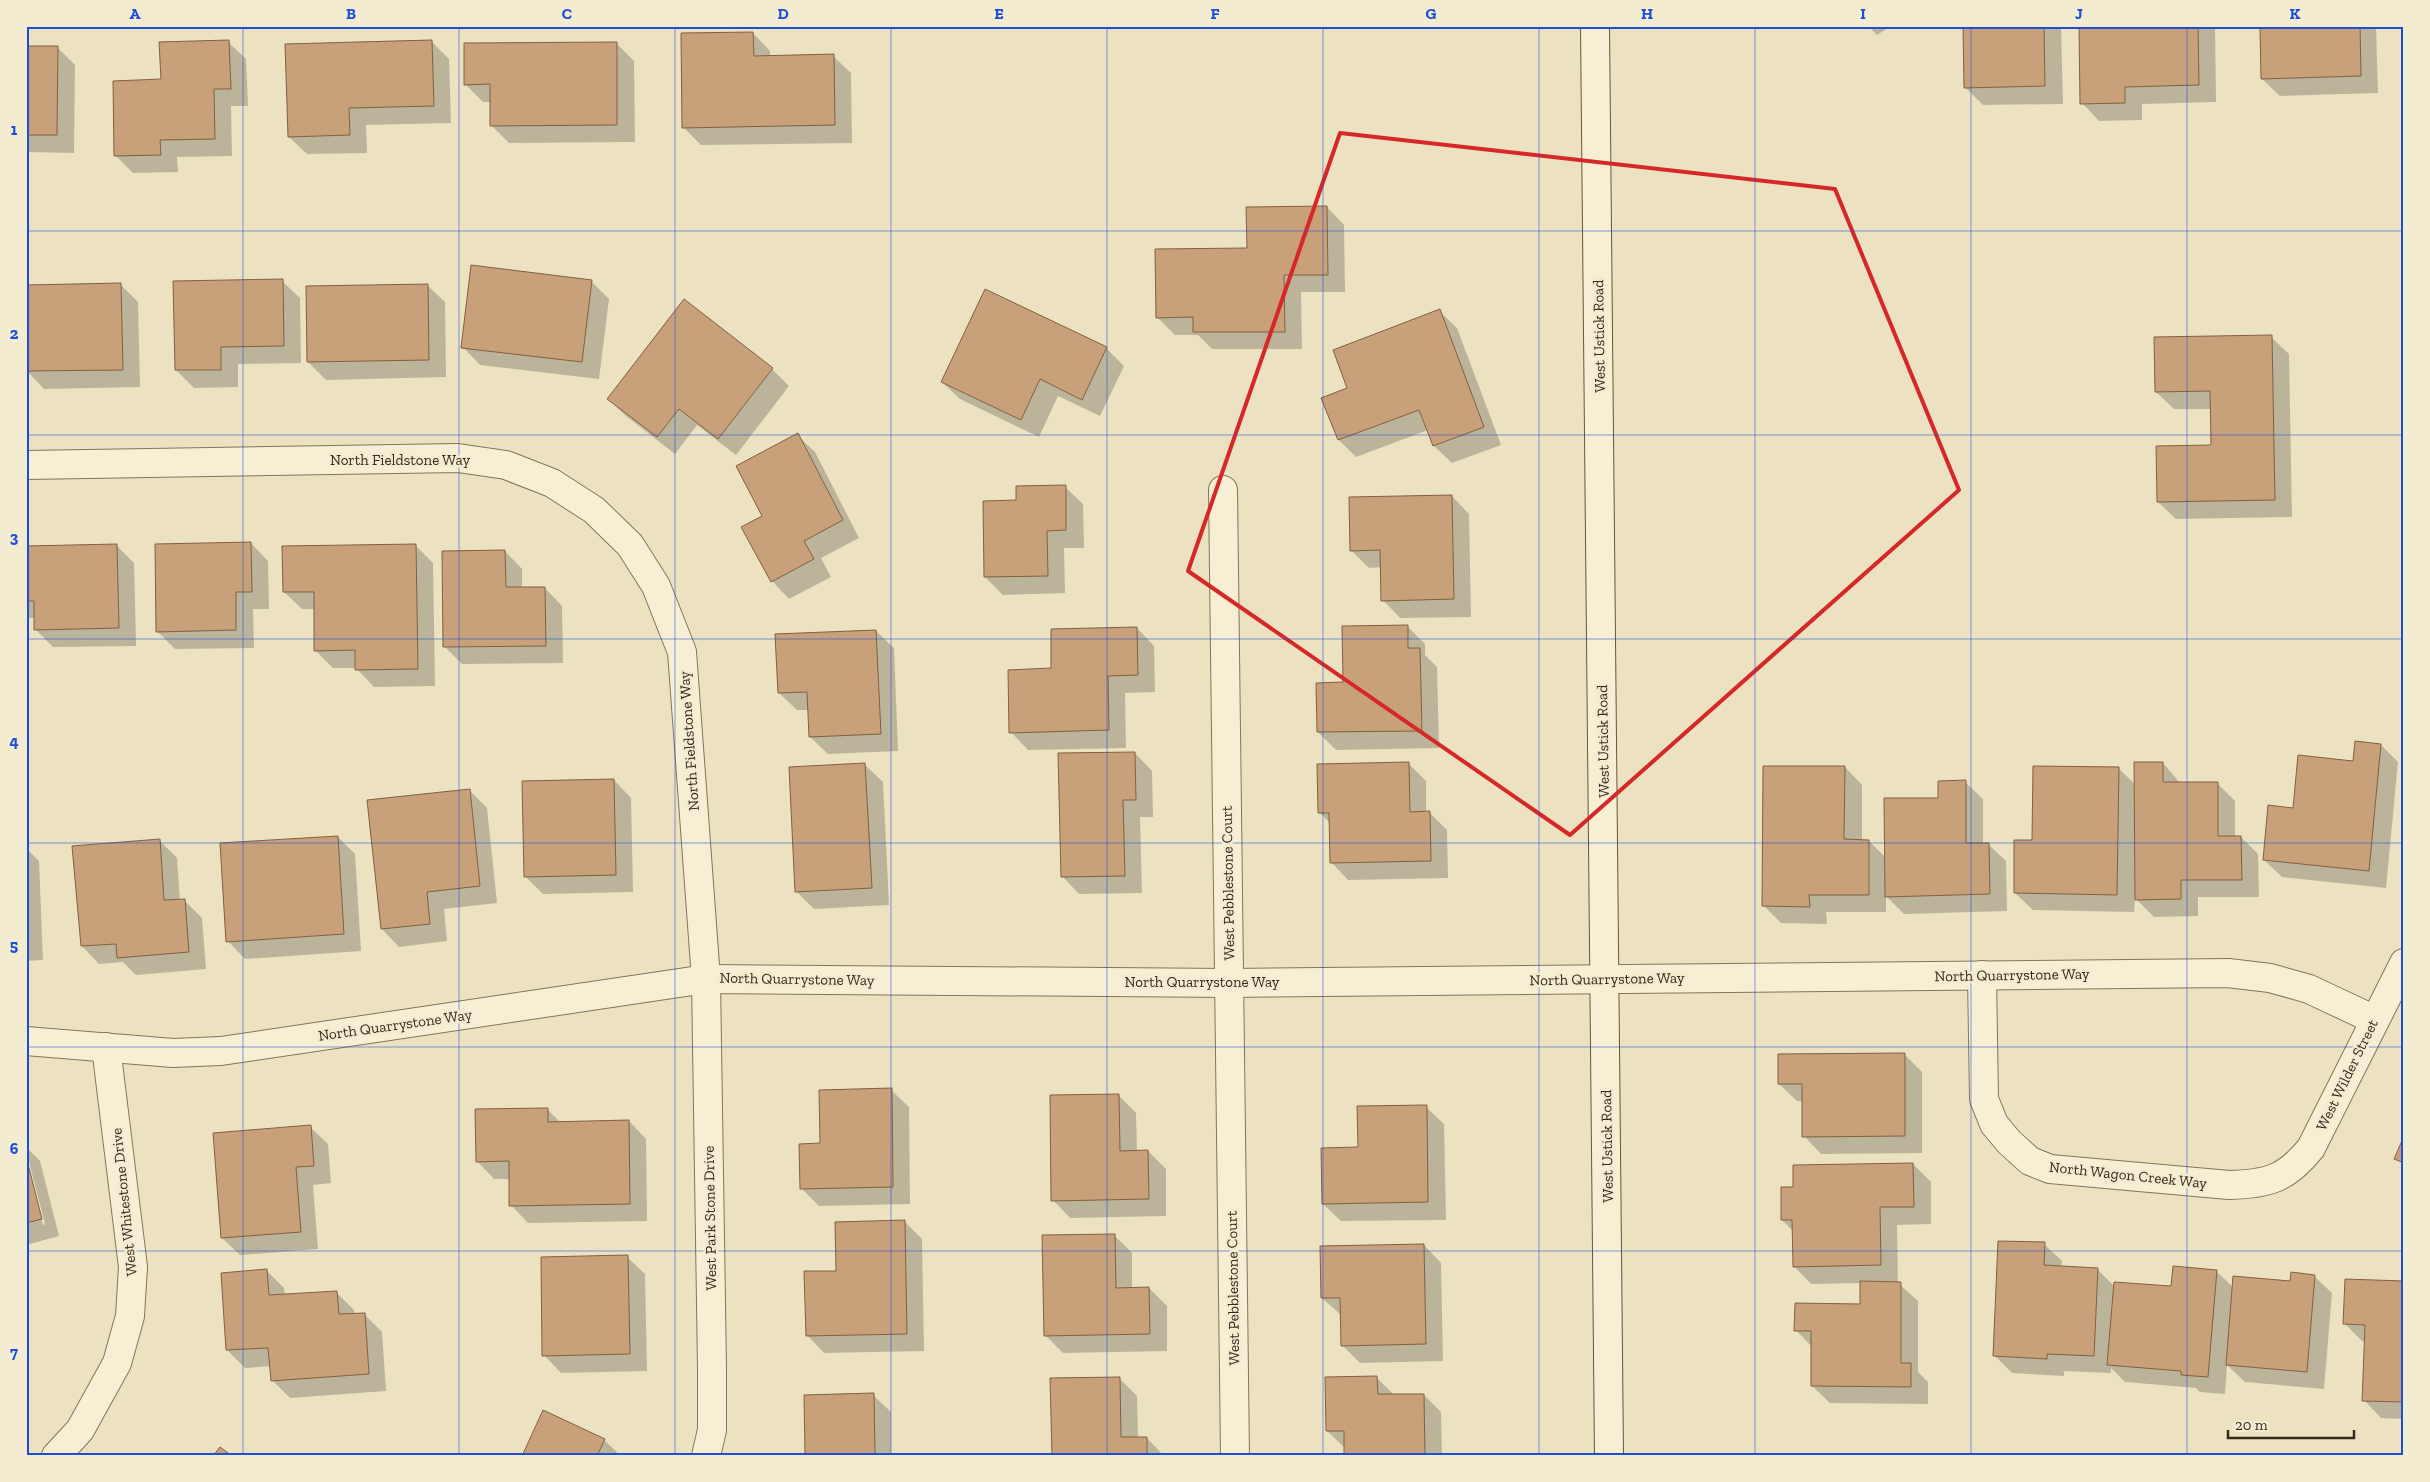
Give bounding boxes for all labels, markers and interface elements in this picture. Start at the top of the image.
text: A [130,4,141,23]
text: B [346,4,356,23]
text: C [562,4,572,23]
text: D [777,4,789,23]
text: E [994,4,1004,23]
text: F [1210,4,1220,23]
text: G [1426,4,1437,23]
text: H [1641,4,1653,23]
text: I [1860,4,1866,23]
text: J [2075,4,2083,23]
text: K [2290,4,2301,23]
text: 1 [11,120,18,139]
street label: West Ustick Road [1589,279,1609,393]
text: 2 [10,324,19,343]
street label: North Fieldstone Way [330,451,470,469]
text: 3 [10,528,19,547]
street label: North Fieldstone Way [675,670,703,812]
street label: West Ustick Road [1593,684,1613,798]
text: 4 [9,732,19,751]
street label: West Pebblestone Court [1218,805,1238,961]
text: 5 [10,936,18,955]
street label: North Quarrystone Way [1934,965,2090,985]
street label: North Quarrystone Way [719,969,875,989]
street label: North Quarrystone Way [1529,969,1685,989]
street label: North Quarrystone Way [1124,973,1280,991]
street label: North Quarrystone Way [317,1005,473,1045]
street label: West Wilder Street [2312,1016,2382,1134]
street label: West Ustick Road [1597,1089,1617,1203]
street label: West Whitestone Drive [107,1127,141,1277]
text: 6 [10,1139,19,1158]
street label: West Park Stone Drive [700,1145,720,1291]
street label: North Wagon Creek Way [2048,1158,2208,1192]
street label: West Pebblestone Court [1223,1210,1243,1366]
text: 7 [10,1343,18,1362]
scale bar [2228,1407,2354,1439]
text: 20 m [2235,1416,2268,1434]

